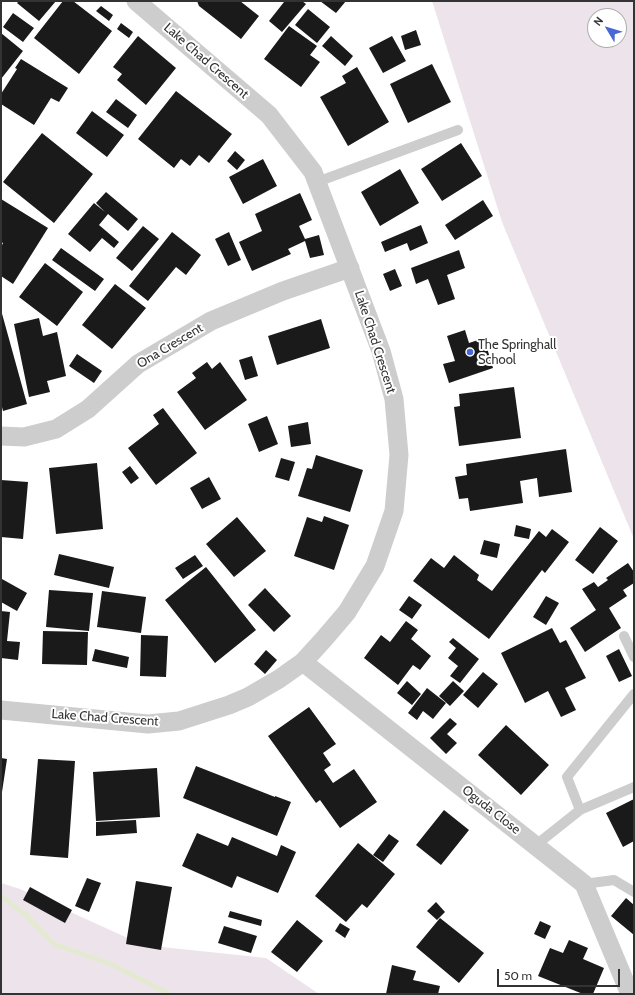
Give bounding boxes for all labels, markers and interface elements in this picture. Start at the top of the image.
north arrow [587,8,627,48]
text: N [590,14,606,29]
street label: Lake Chad Crescent [160,20,252,102]
street label: Lake Chad Crescent [351,289,399,395]
street label: Ona Crescent [134,320,206,372]
place label: The Springhall School [478,337,556,368]
marker: The Springhall School [465,347,475,357]
street label: Lake Chad Crescent [51,706,159,730]
street label: Oguda Close [459,782,523,838]
scale bar [499,961,622,987]
text: 50 m [504,968,532,983]

